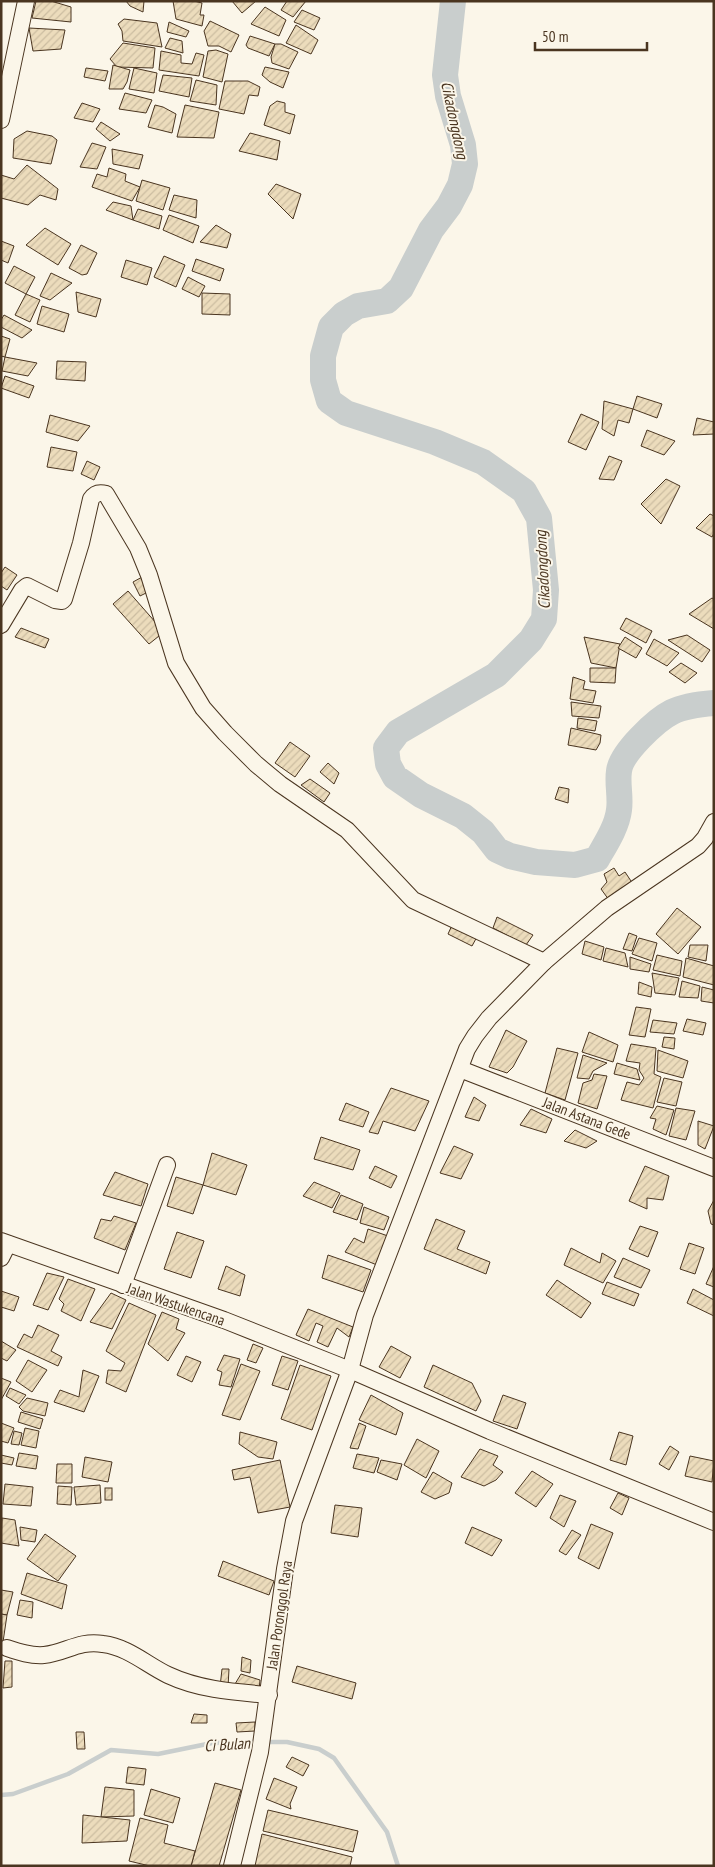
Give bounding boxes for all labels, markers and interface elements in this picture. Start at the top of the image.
scale bar [535,20,648,52]
text: 50 m [542,27,568,46]
water label: Cikadongdong [437,79,473,162]
water label: Cikadongdong [530,529,554,610]
street label: Jalan Astana Gede [539,1092,634,1143]
street label: Jalan Wastukencana [124,1278,227,1330]
street label: Jalan Poronggol Raya [262,1559,296,1672]
water label: Ci Bulan [203,1732,252,1756]

